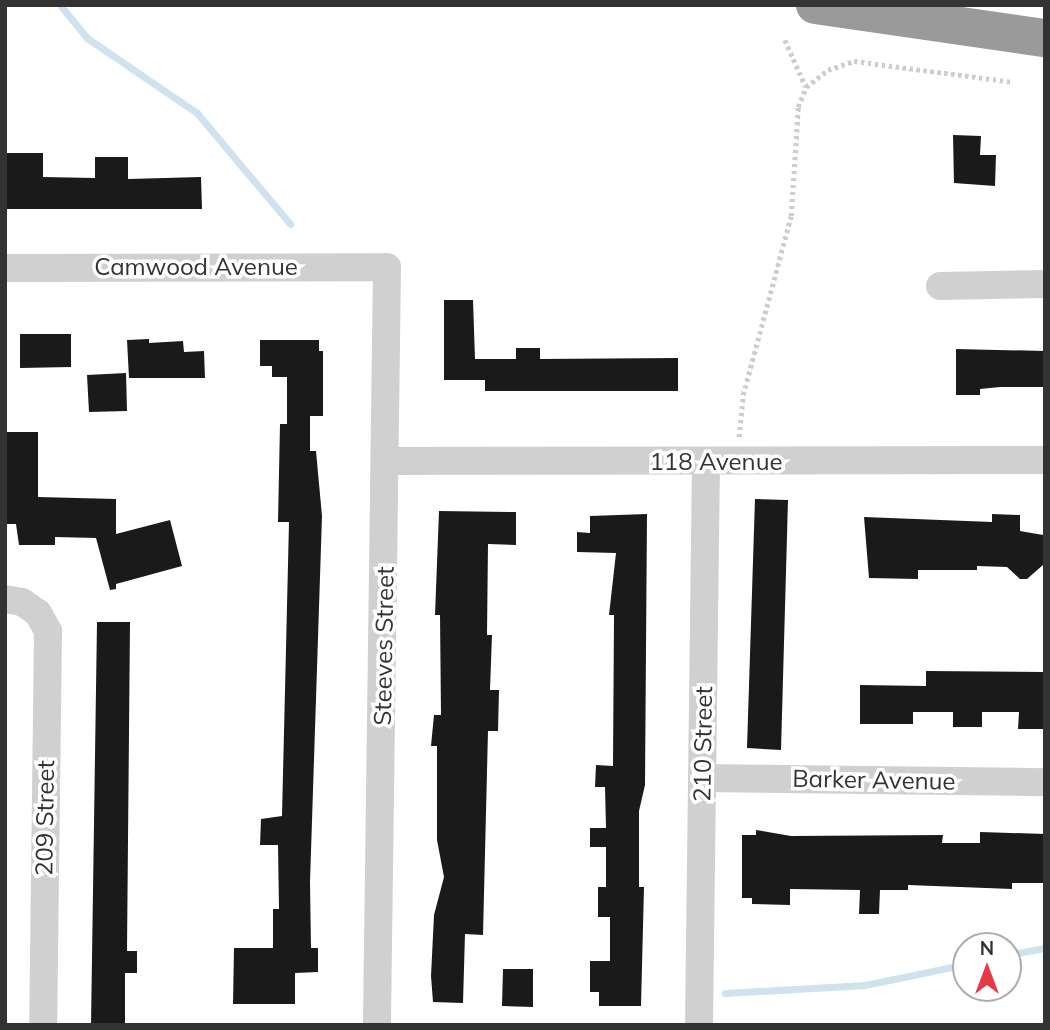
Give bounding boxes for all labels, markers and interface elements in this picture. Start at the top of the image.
street label: Camwood Avenue [94,253,298,281]
street label: 118 Avenue [649,448,783,476]
street label: Steeves Street [368,566,400,726]
street label: 210 Street [688,686,718,802]
street label: 209 Street [30,760,60,876]
street label: Barker Avenue [792,764,956,796]
north arrow [952,932,1022,1002]
text: N [980,936,994,960]

